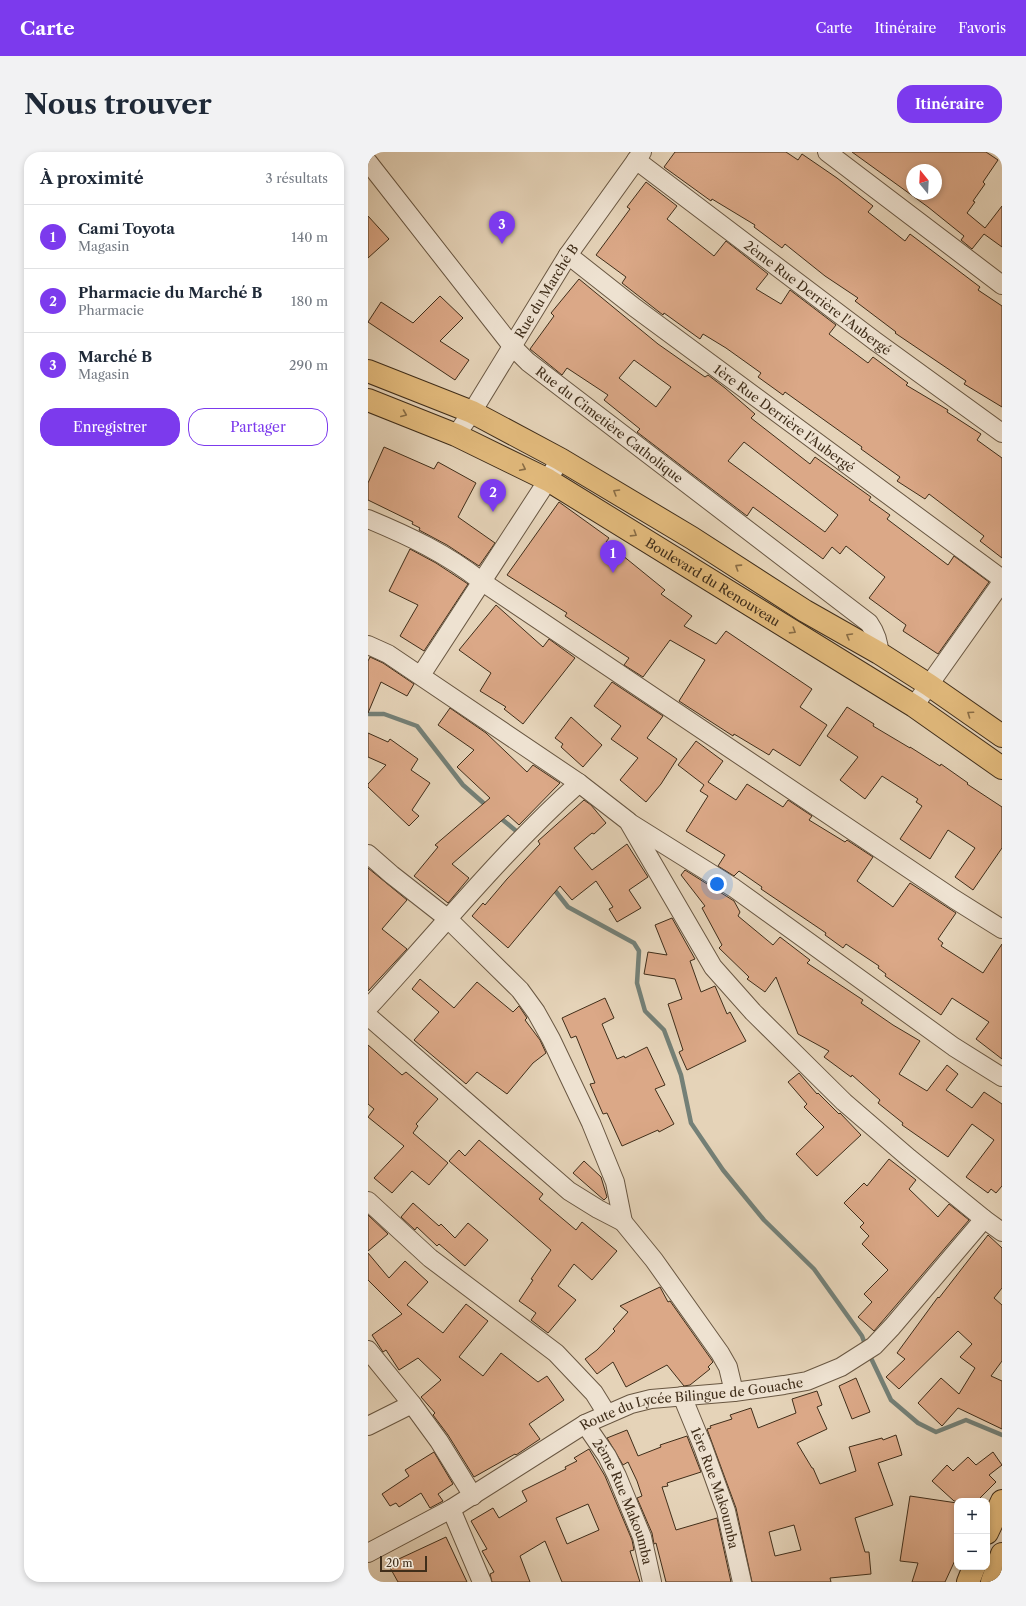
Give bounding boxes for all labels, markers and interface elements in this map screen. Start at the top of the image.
text: Carte [20,17,75,40]
text: Carte [816,19,852,37]
text: Itinéraire [874,19,936,37]
text: Favoris [958,19,1006,37]
button: Itinéraire [897,85,1002,123]
text: Nous trouver [24,87,212,121]
north arrow [906,164,942,200]
text: À proximité [40,168,144,188]
text: 3 résultats [266,170,328,186]
pin: 3 [489,211,515,244]
text: Cami Toyota [78,219,175,238]
text: 1 [50,229,56,245]
text: 140 m [291,229,328,245]
street label: 2ème Rue Derrière l'Aubergé [741,237,894,358]
text: Magasin [78,238,129,254]
street label: Rue du Marché B [511,241,581,341]
text: Pharmacie du Marché B [78,283,262,302]
text: 2 [49,293,57,309]
text: 180 m [291,293,328,309]
text: Pharmacie [78,302,144,318]
text: Marché B [78,347,152,366]
text: 3 [49,357,57,373]
text: 290 m [289,357,328,373]
street label: 1ère Rue Derrière l'Aubergé [711,361,858,475]
street label: Rue du Cimetière Catholique [533,363,687,486]
text: Magasin [78,366,129,382]
button: Enregistrer [40,408,180,446]
button: Partager [188,408,328,446]
one-way arrow [401,410,408,418]
one-way arrow [518,463,526,471]
pin: 2 [480,479,506,512]
one-way arrow [613,489,620,496]
one-way arrow [630,530,637,537]
street label: Boulevard du Renouveau [643,534,783,629]
pin: 1 [600,540,626,573]
one-way arrow [736,565,743,572]
one-way arrow [789,627,796,634]
one-way arrow [846,633,853,640]
one-way arrow [967,711,974,719]
your location [707,874,727,894]
street label: Route du Lycée Bilingue de Gouache [577,1374,804,1433]
street label: 1ère Rue Makoumba [688,1425,742,1550]
street label: 2ème Rue Makoumba [589,1435,656,1566]
map controls [954,1498,990,1570]
button: + [954,1498,990,1534]
button: − [954,1534,990,1570]
scale bar [380,1554,427,1573]
text: 20 m [386,1556,412,1570]

